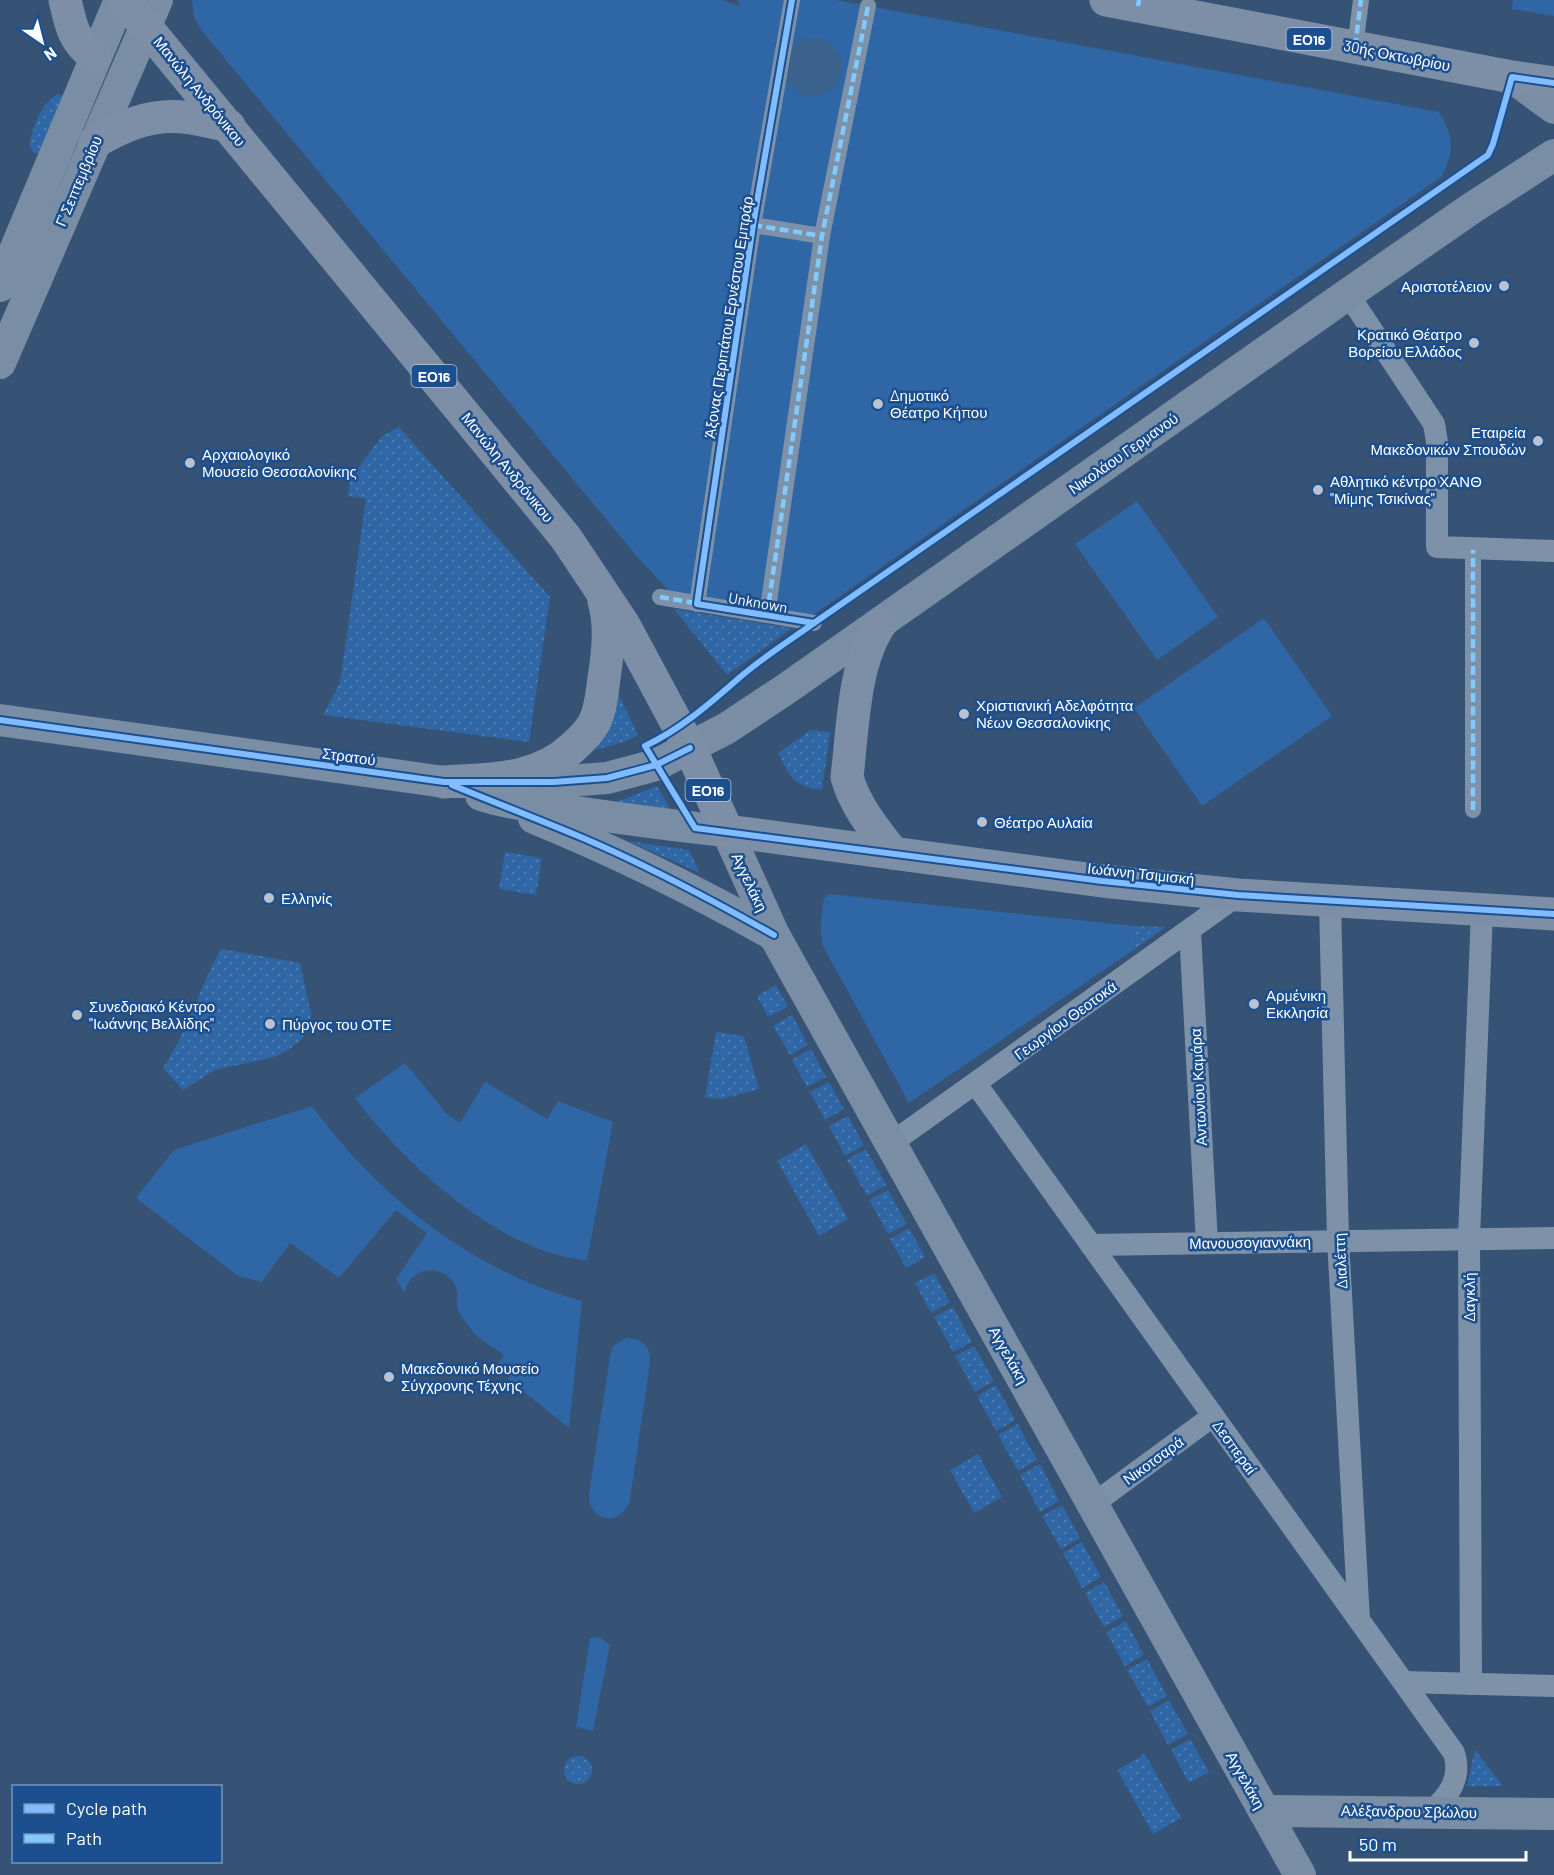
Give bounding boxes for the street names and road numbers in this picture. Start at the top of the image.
road number: ΕΟ16 [1286,28,1332,50]
street label: Μανώλη Ανδρόνικου [150,32,250,150]
street label: 30ής Οκτωβρίου [1342,36,1452,74]
street label: Γ' Σεπτεμβρίου [51,133,105,229]
street label: Άξονας Περιπάτου Ερνέστου Εμπράρ [700,195,756,439]
road number: ΕΟ16 [412,365,456,387]
street label: Μανώλη Ανδρόνικου [458,408,558,526]
street label: Νικολάου Γερμανού [1065,409,1181,497]
street label: Unknown [727,588,789,616]
street label: Στρατού [321,743,377,769]
road number: ΕΟ16 [686,779,730,801]
street label: Αγγελάκη [728,850,772,914]
street label: Ιωάννη Τσιμισκή [1087,858,1195,888]
street label: Γεωργίου Θεοτοκά [1010,977,1120,1063]
street label: Αντωνίου Καμάρα [1186,1027,1210,1146]
street label: Μανουσογιαννάκη [1189,1232,1311,1252]
street label: Διαλέττη [1330,1233,1350,1289]
street label: Δαγκλή [1460,1272,1478,1322]
street label: Αγγελάκη [986,1323,1032,1387]
street label: Δεσπεραί [1209,1416,1261,1478]
street label: Νικοτσαρά [1119,1432,1187,1488]
street label: Αγγελάκη [1223,1748,1269,1812]
street label: Αλέξανδρου Σβώλου [1341,1801,1477,1821]

